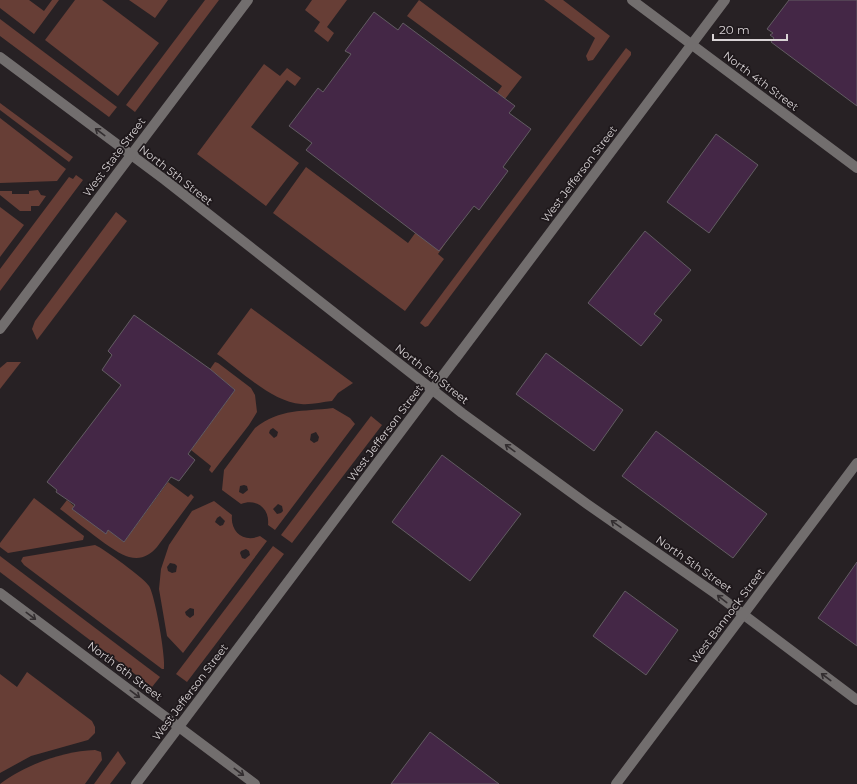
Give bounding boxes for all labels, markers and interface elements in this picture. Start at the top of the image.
scale bar [713,16,787,42]
text: 20 m [719,22,750,37]
street label: North 4th Street [721,48,802,114]
street label: West State Street [80,114,149,199]
street label: West Jefferson Street [538,122,620,225]
one-way arrow [95,128,106,136]
street label: North 5th Street [136,142,216,208]
street label: North 5th Street [392,341,472,407]
street label: West Jefferson Street [344,381,426,484]
one-way arrow [505,444,516,452]
one-way arrow [610,520,621,528]
street label: North 5th Street [653,533,735,596]
street label: West Bannock Street [686,565,768,667]
one-way arrow [717,594,728,603]
one-way arrow [26,612,37,620]
street label: North 6th Street [85,638,166,704]
street label: West Jefferson Street [149,640,231,743]
one-way arrow [820,673,831,681]
one-way arrow [130,690,141,698]
one-way arrow [234,768,245,776]

